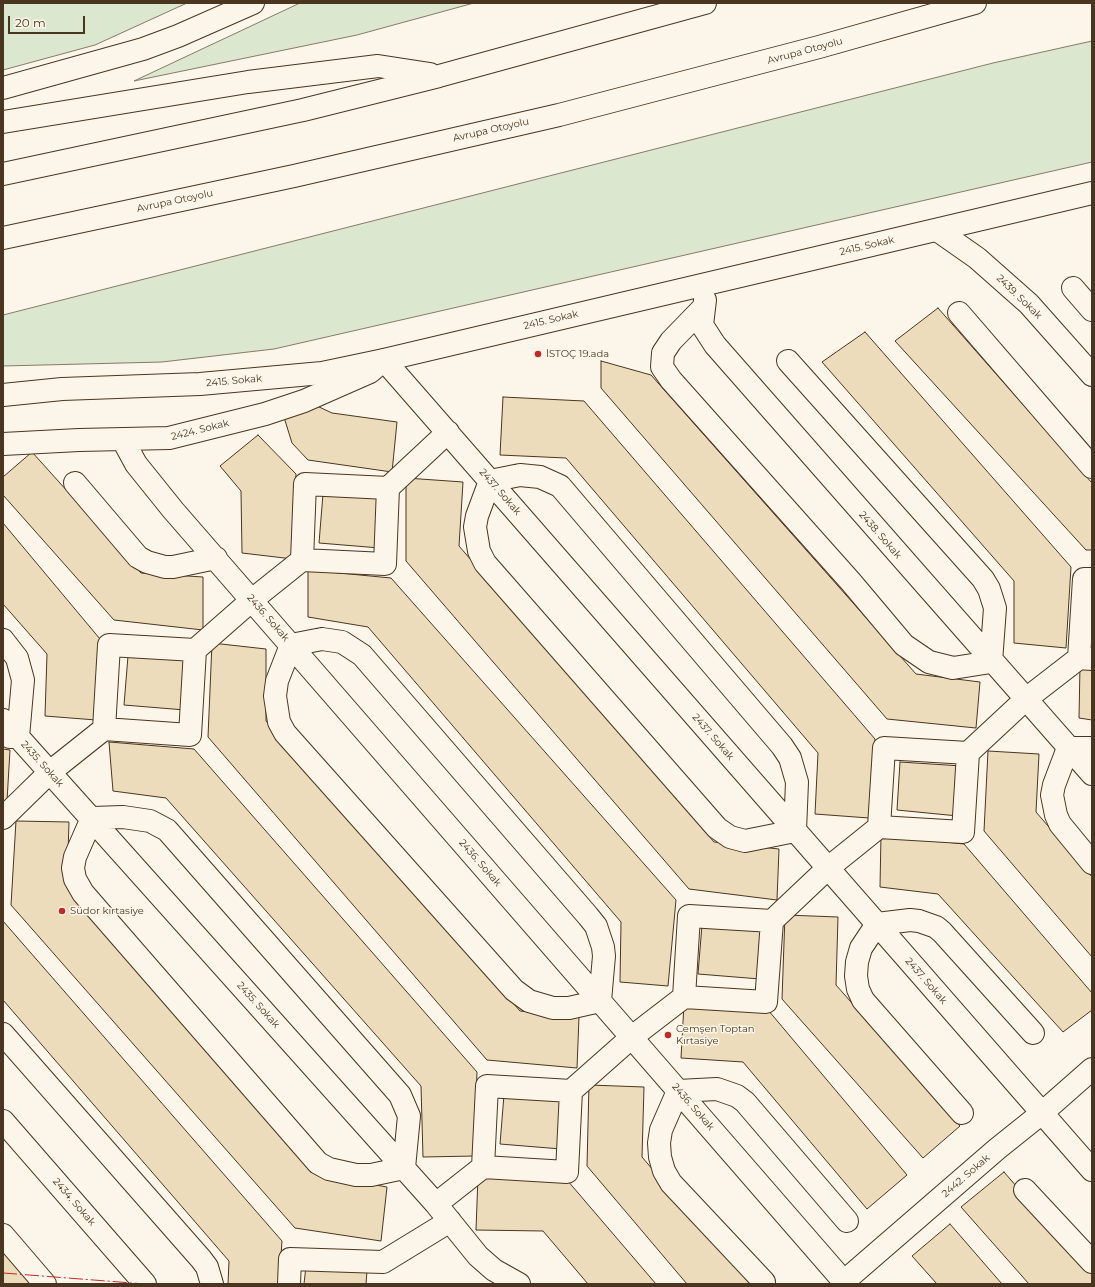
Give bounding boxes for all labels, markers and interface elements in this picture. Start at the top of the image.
scale bar [10,8,87,34]
text: 20 m [15,15,46,30]
street label: Avrupa Otoyolu [766,35,844,67]
street label: Avrupa Otoyolu [452,115,530,145]
street label: Avrupa Otoyolu [136,187,214,215]
street label: 2415. Sokak [838,234,896,258]
street label: 2439. Sokak [994,272,1044,322]
street label: 2415. Sokak [522,308,580,332]
place label: İSTOÇ 19.ada [546,348,609,360]
marker: İSTOÇ 19.ada [533,349,543,359]
street label: 2415. Sokak [206,373,262,389]
street label: 2424. Sokak [170,417,230,443]
street label: 2437. Sokak [477,466,523,518]
street label: 2438. Sokak [856,509,904,561]
street label: 2436. Sokak [244,592,292,644]
street label: 2437. Sokak [690,711,736,763]
street label: 2435. Sokak [18,738,66,790]
street label: 2436. Sokak [456,837,504,889]
place label: Südor kırtasiye [70,905,144,917]
marker: Südor kırtasiye [57,906,67,916]
street label: 2437. Sokak [903,955,949,1007]
street label: 2435. Sokak [234,979,282,1031]
place label: Cemşen Toptan Kırtasiye [676,1023,755,1046]
marker: Cemşen Toptan Kırtasiye [663,1030,673,1040]
street label: 2436. Sokak [669,1081,717,1133]
street label: 2442. Sokak [940,1152,992,1200]
street label: 2434. Sokak [50,1176,98,1228]

